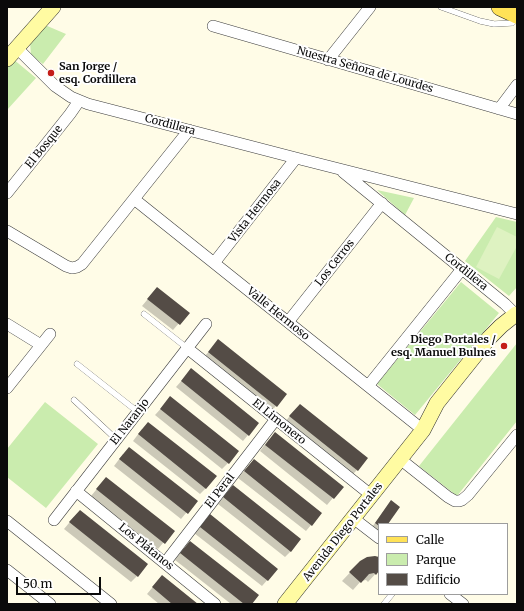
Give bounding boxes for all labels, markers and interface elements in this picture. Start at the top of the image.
street label: Nuestra Señora de Lourdes [295,44,435,96]
place label: San Jorge / esq. Cordillera [59,60,136,86]
marker: San Jorge / esq. Cordillera [46,68,56,78]
street label: Cordillera [143,112,197,138]
street label: El Bosque [23,123,65,171]
street label: Vista Hermosa [226,177,284,245]
street label: Los Cerros [313,237,357,289]
street label: Cordillera [442,251,490,293]
street label: Valle Hermoso [244,285,312,343]
place label: Diego Portales / esq. Manuel Bulnes [391,333,496,359]
marker: Diego Portales / esq. Manuel Bulnes [499,341,509,351]
street label: El Naranjo [108,396,152,448]
street label: El Limonero [250,396,308,448]
street label: El Peral [202,471,238,511]
street label: Avenida Diego Portales [300,480,386,584]
street label: Los Plátanos [116,521,176,573]
legend [378,523,508,595]
text: Calle [416,532,444,547]
text: Parque [416,552,456,567]
scale bar [18,569,103,595]
text: Edificio [416,572,460,587]
text: 50 m [23,576,52,591]

